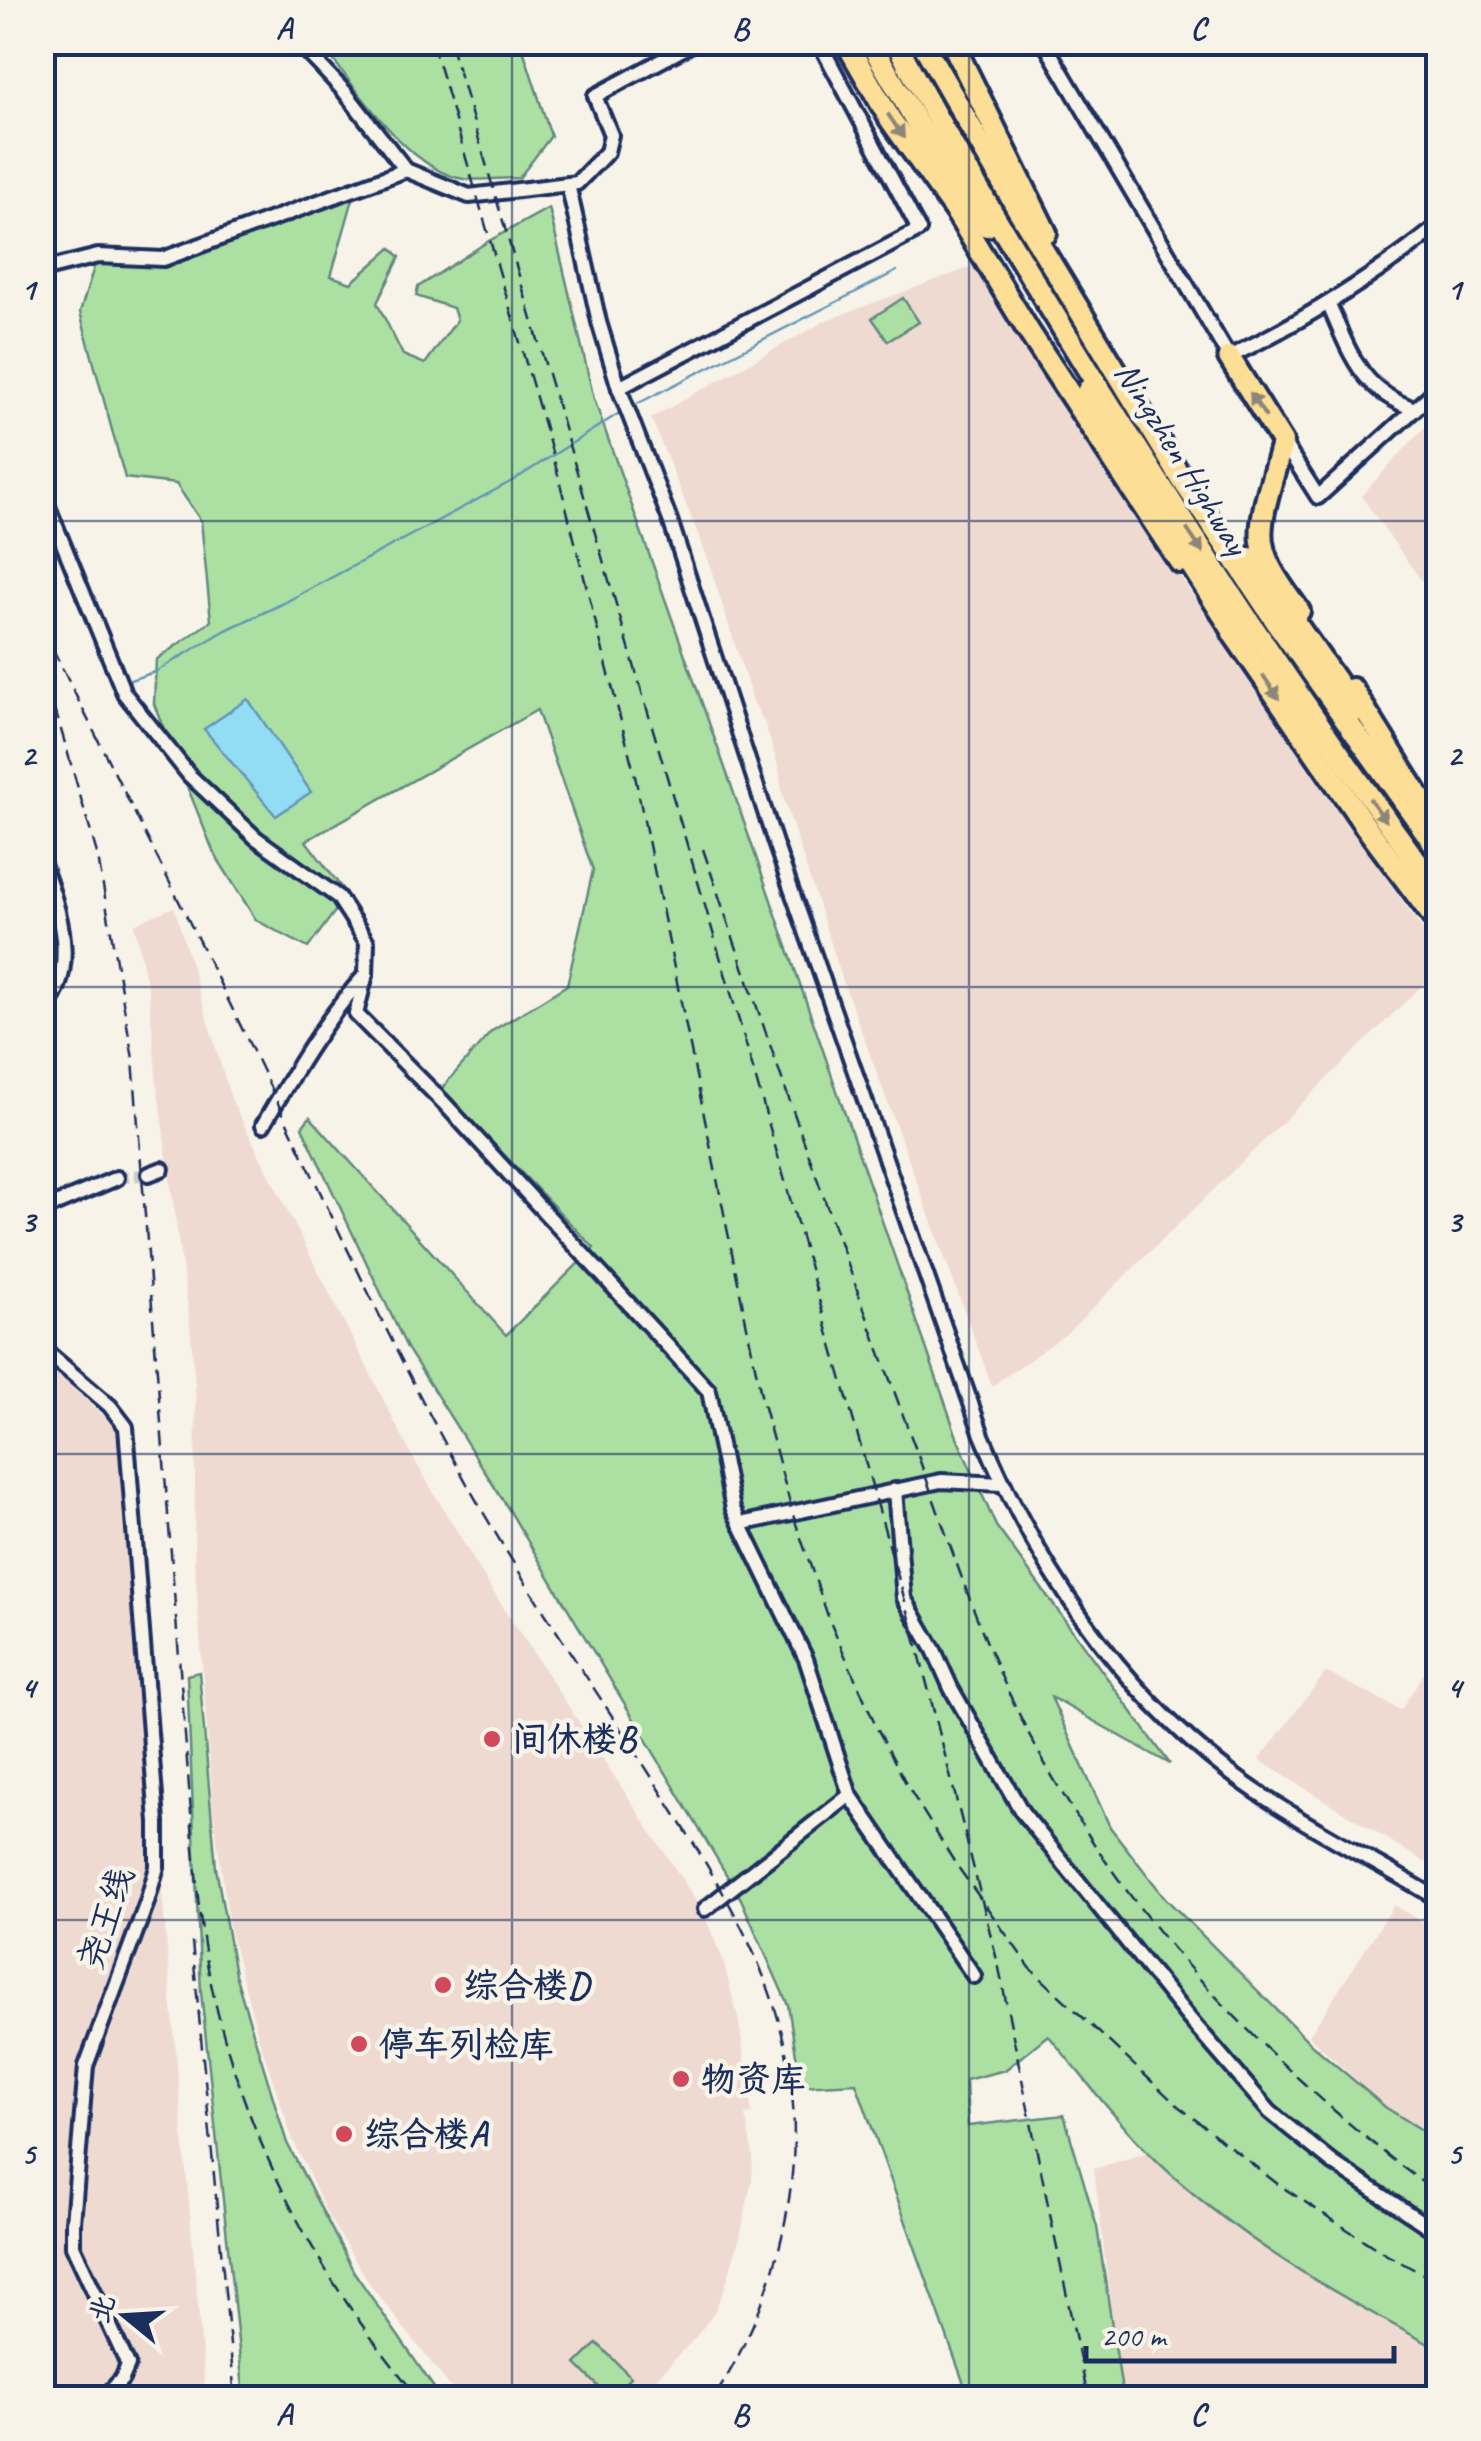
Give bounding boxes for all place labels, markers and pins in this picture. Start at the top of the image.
place label: 间休楼B [512,1717,638,1762]
marker: 间休楼B [481,1728,503,1750]
place label: 综合楼D [463,1963,592,2008]
marker: 综合楼D [432,1974,454,1996]
place label: 停车列检库 [379,2022,554,2067]
marker: 停车列检库 [348,2033,370,2055]
place label: 物资库 [701,2057,806,2102]
marker: 物资库 [670,2068,692,2090]
place label: 综合楼A [364,2112,489,2157]
marker: 综合楼A [333,2123,355,2145]

